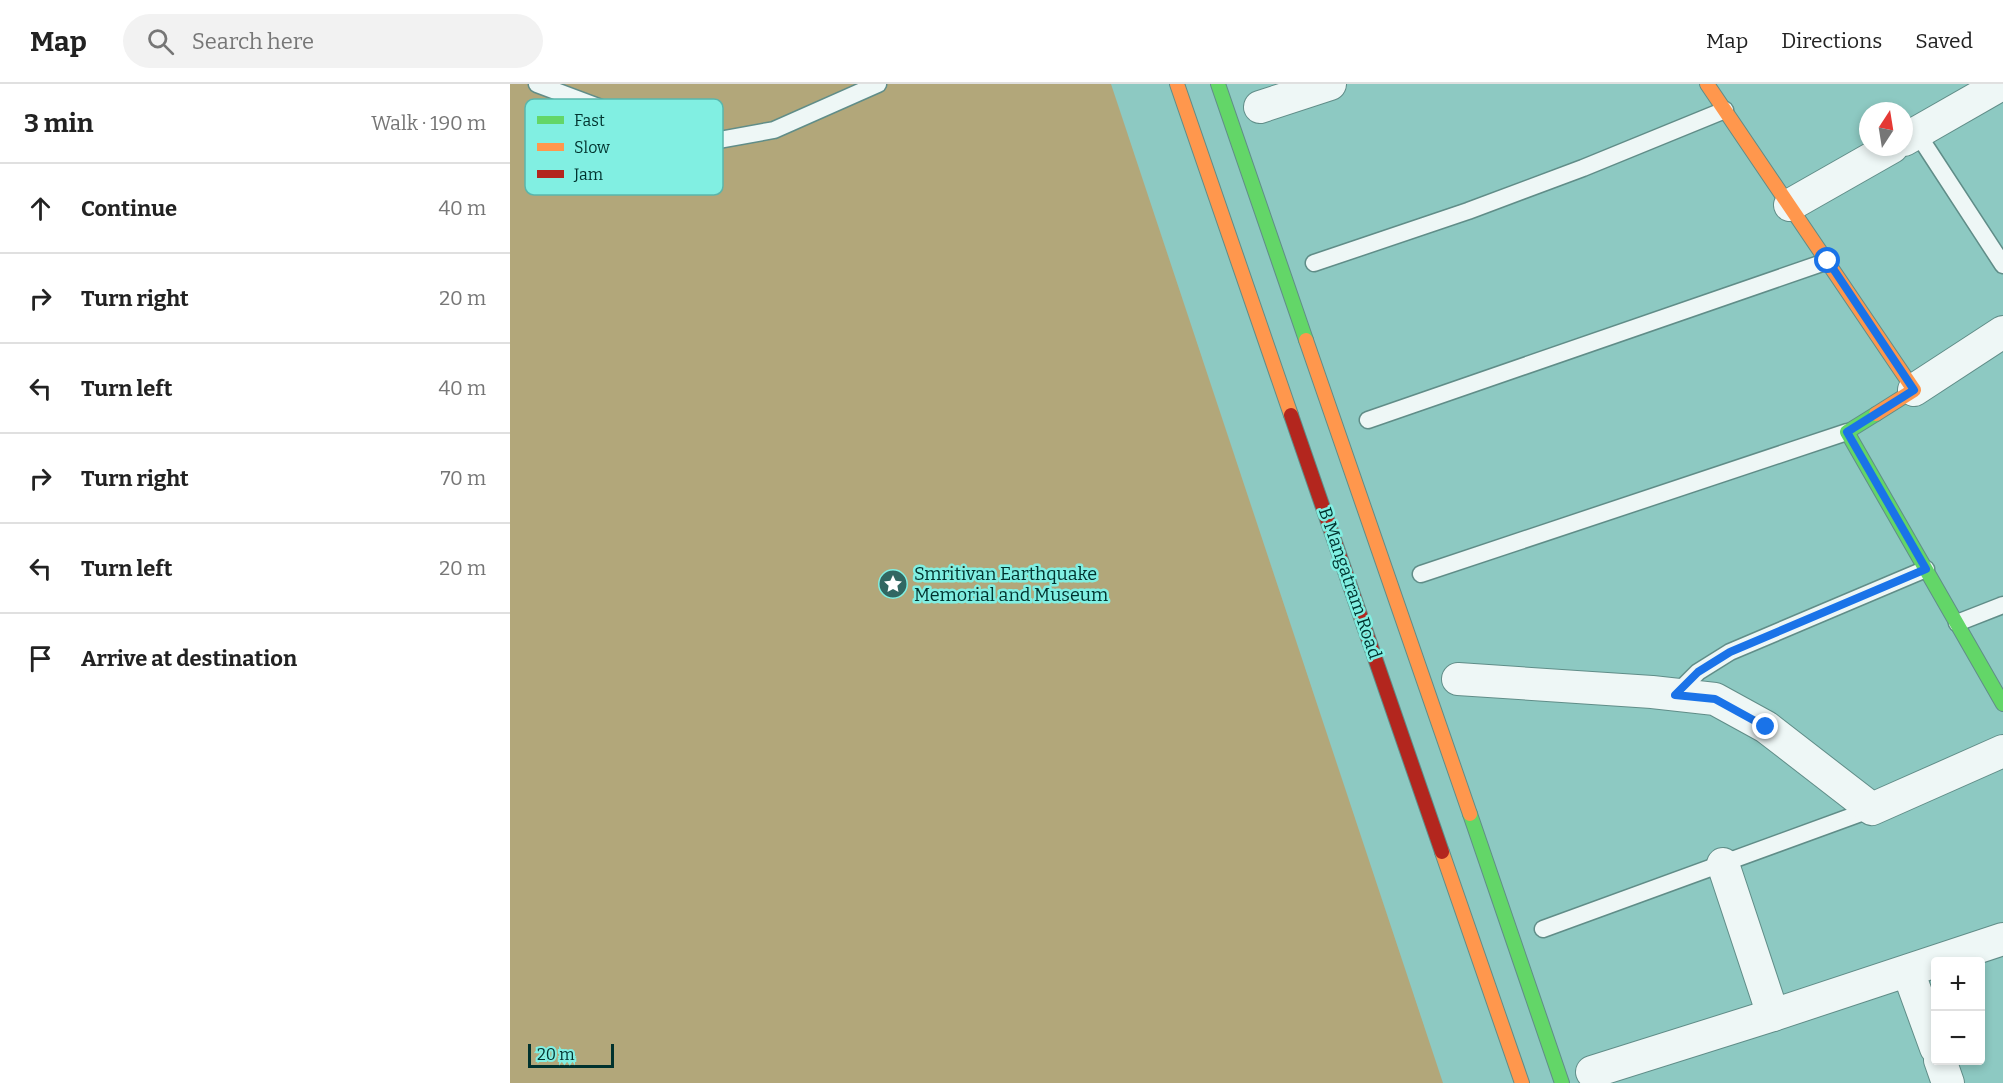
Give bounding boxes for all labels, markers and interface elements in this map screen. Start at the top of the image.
search box [123,14,543,68]
text: Map [30,25,87,58]
icon: search [144,25,177,58]
text: Search here [192,28,314,55]
text: Map [1706,28,1748,54]
text: Directions [1781,28,1882,54]
text: Saved [1915,28,1973,54]
legend [525,99,723,195]
north arrow [1859,102,1913,156]
text: 3 min [24,108,93,139]
text: Walk · 190 m [371,111,486,135]
text: Fast [574,111,605,130]
text: Slow [574,138,610,157]
text: Jam [573,165,603,184]
icon: ahead [24,192,57,225]
text: Continue [81,195,177,222]
text: 40 m [438,196,486,220]
route start [1814,247,1840,273]
icon: right [24,282,57,315]
text: Turn right [81,285,189,312]
text: 20 m [439,286,486,310]
icon: left [24,372,57,405]
text: Turn left [81,375,173,402]
text: 40 m [438,376,486,400]
icon: right [24,462,57,495]
text: Turn right [81,465,189,492]
text: 70 m [440,466,486,490]
street label: B Mangatram Road [1314,504,1386,662]
icon: left [24,552,57,585]
text: Turn left [81,555,173,582]
text: 20 m [439,556,486,580]
place label: Smritivan Earthquake Memorial and Museum [914,563,1108,606]
place icon: Smritivan Earthquake Memorial and Museum [877,568,909,600]
icon: arrive [24,642,57,675]
text: Arrive at destination [81,645,297,672]
route end [1752,713,1778,739]
map controls [1931,957,1985,1065]
button: + [1931,957,1985,1011]
button: − [1931,1011,1985,1065]
scale bar [528,1041,614,1068]
text: 20 m [537,1045,574,1064]

